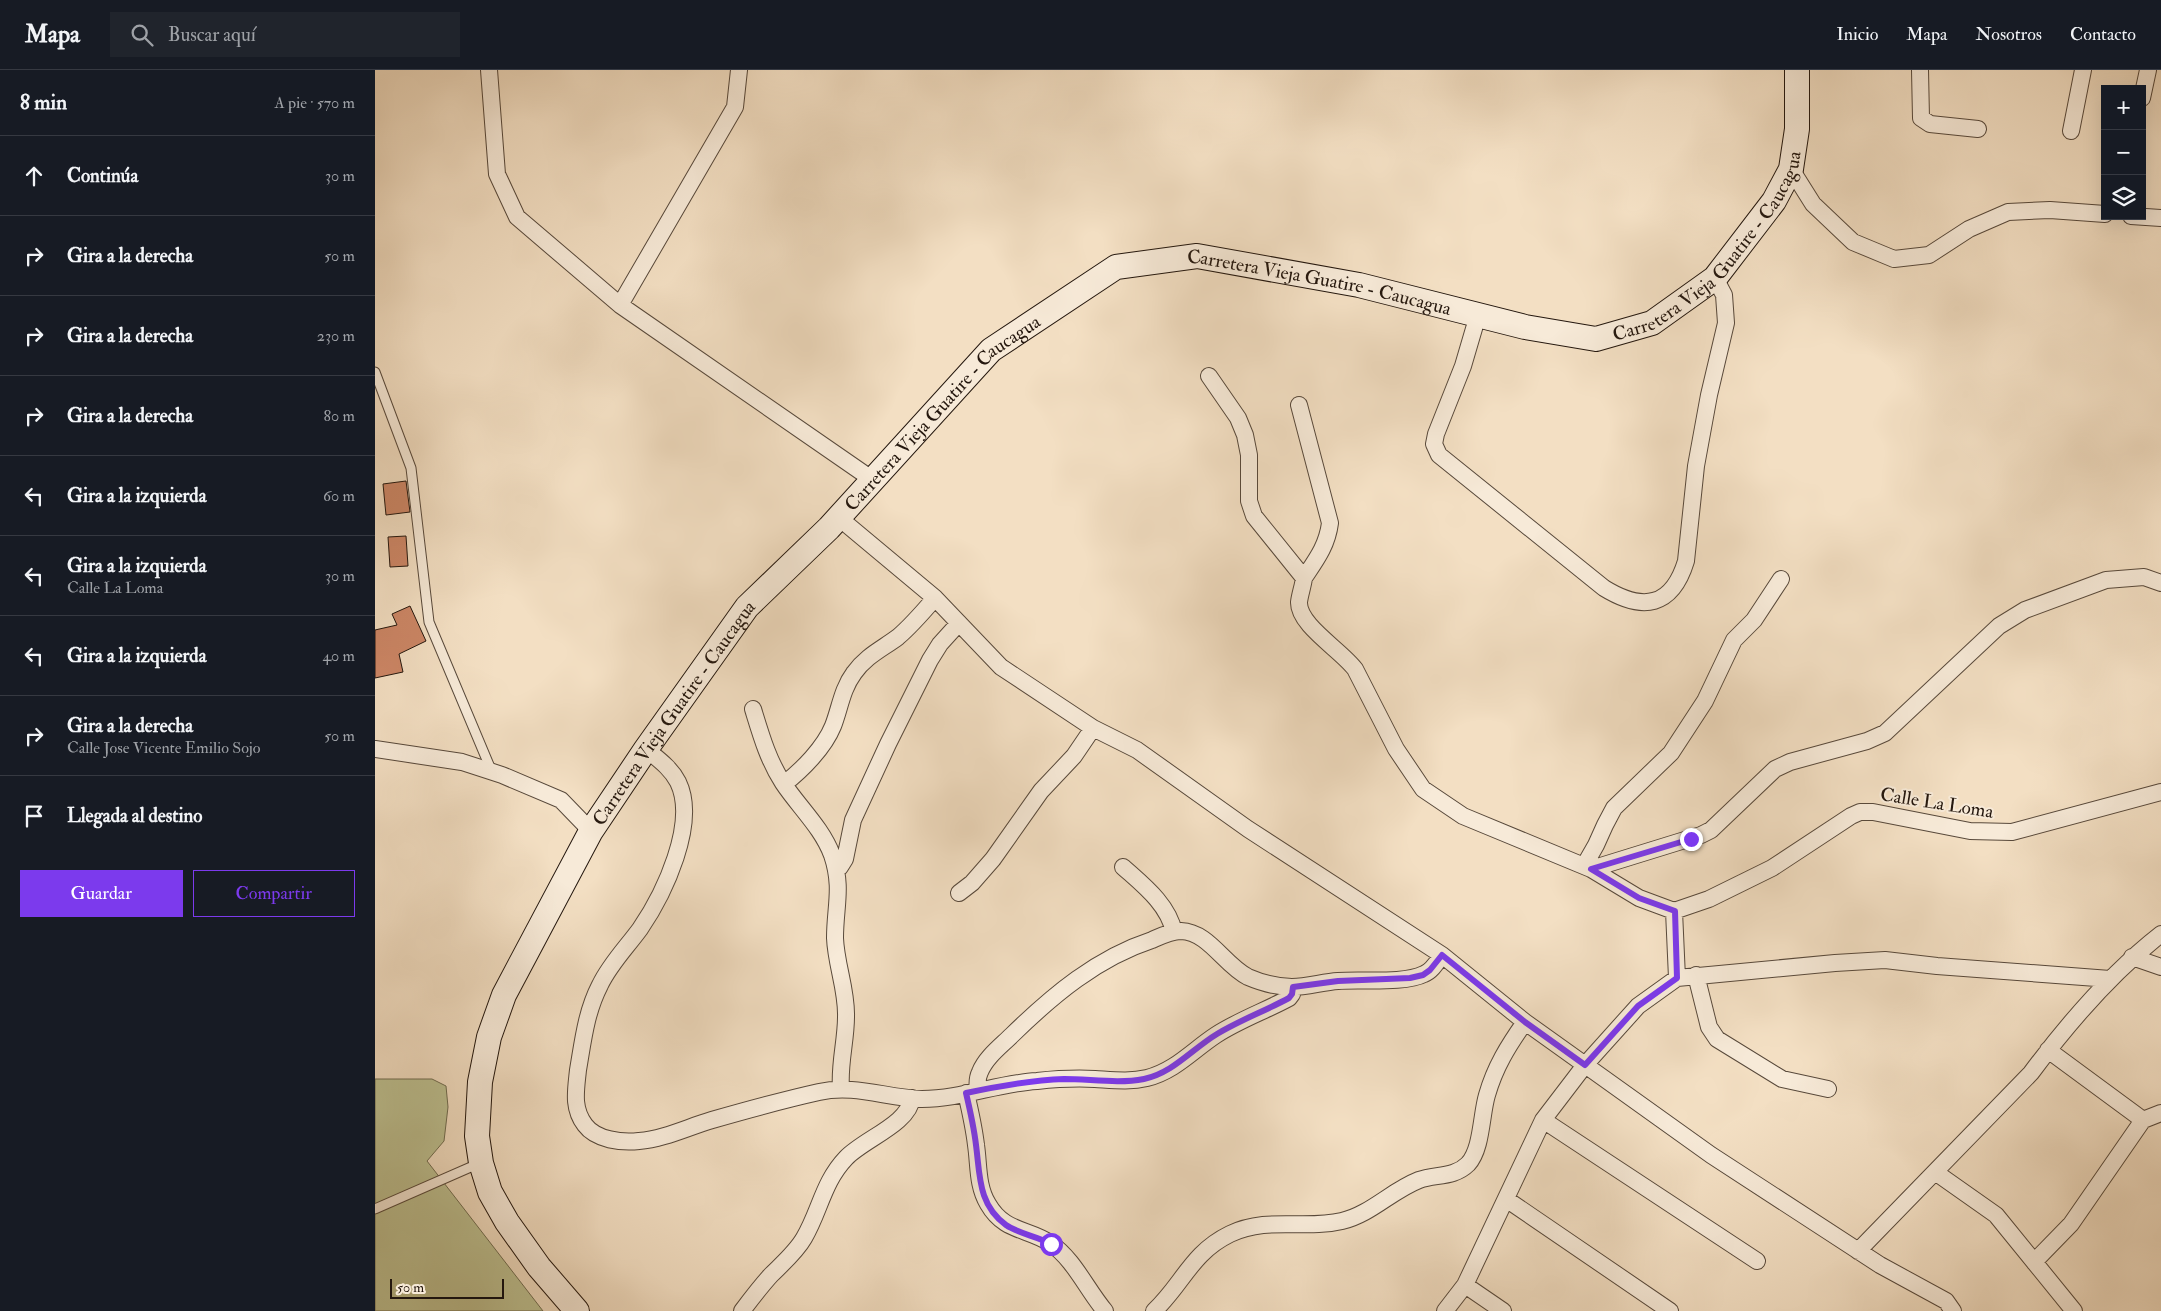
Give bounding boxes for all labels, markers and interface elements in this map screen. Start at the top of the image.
search box [110,12,460,57]
text: Mapa [25,19,80,50]
icon: search [128,21,156,49]
text: Buscar aquí [168,23,256,47]
text: Inicio [1836,23,1878,46]
text: Mapa [1906,23,1948,46]
text: Nosotros [1976,23,2042,46]
text: Contacto [2070,23,2136,46]
map controls [2101,85,2146,220]
button: + [2101,85,2146,130]
text: 8 min [20,89,67,116]
text: A pie · 570 m [274,93,355,113]
button: − [2101,130,2146,175]
street label: Carretera Vieja Guatire - Caucagua [1610,149,1807,347]
icon: ahead [20,162,48,190]
text: Continúa [67,164,138,188]
text: 30 m [325,166,355,186]
button: layers [2101,175,2146,220]
icon: right [20,242,48,270]
text: Gira a la derecha [67,244,193,268]
street label: Carretera Vieja Guatire - Caucagua [1186,245,1454,321]
text: 50 m [324,246,355,266]
street label: Carretera Vieja Guatire - Caucagua [840,310,1045,516]
icon: right [20,322,48,350]
text: Gira a la derecha [67,324,193,348]
text: 230 m [317,326,355,346]
icon: right [20,402,48,430]
text: Gira a la derecha [67,404,193,428]
text: 80 m [324,406,355,426]
icon: left [20,482,48,510]
text: Gira a la izquierda [67,484,206,508]
text: 60 m [323,486,355,506]
text: Gira a la izquierda [67,554,206,578]
icon: left [20,562,48,590]
text: 30 m [325,566,355,586]
text: Calle La Loma [67,578,163,598]
street label: Carretera Vieja Guatire - Caucagua [587,595,760,830]
icon: left [20,642,48,670]
text: Gira a la izquierda [67,644,206,668]
text: 40 m [322,646,355,666]
text: Gira a la derecha [67,714,193,738]
icon: right [20,722,48,750]
text: 50 m [324,726,355,746]
text: Calle Jose Vicente Emilio Sojo [67,738,260,758]
street label: Calle La Loma [1878,782,1995,824]
icon: arrive [20,802,48,830]
text: Llegada al destino [67,804,202,828]
route end [1680,828,1703,851]
button: Guardar [20,870,183,917]
button: Compartir [193,870,355,917]
route start [1040,1233,1063,1256]
scale bar [390,1276,504,1299]
text: 50 m [397,1279,424,1296]

